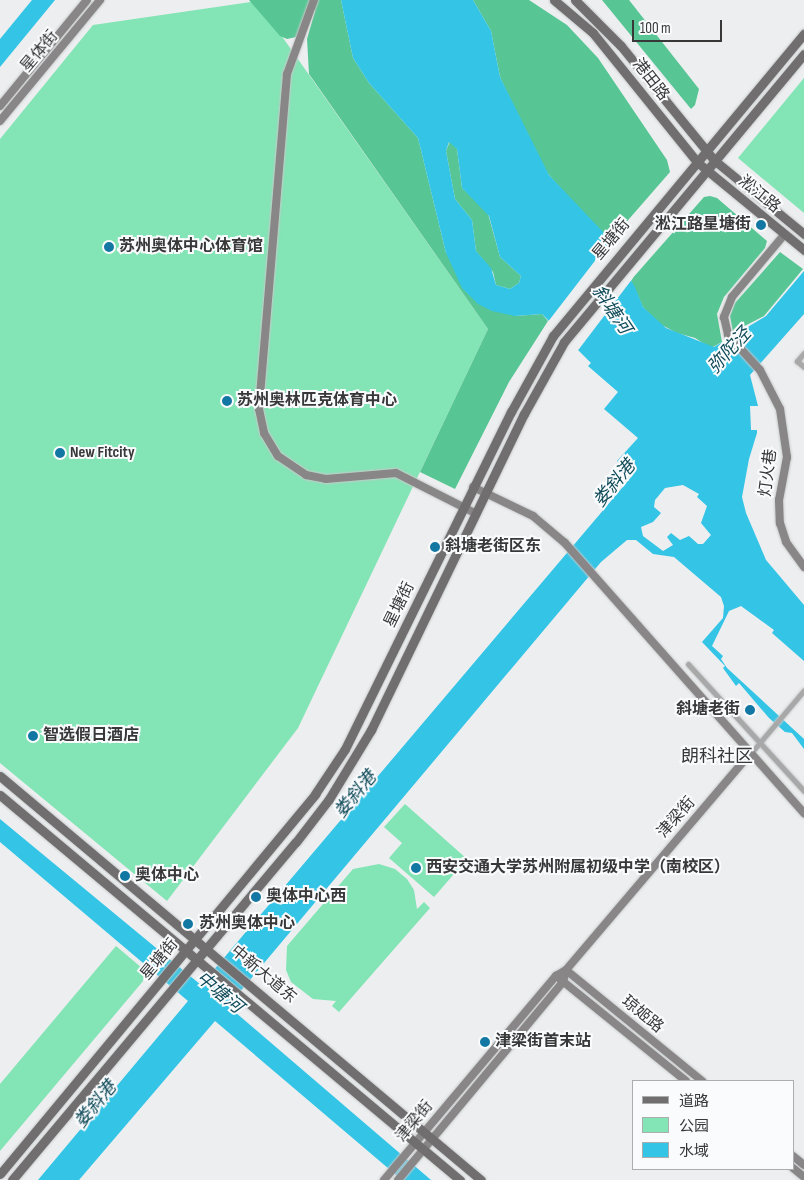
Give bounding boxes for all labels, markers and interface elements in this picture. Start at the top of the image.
scale bar [634,10,724,42]
text: 100 m [640,19,671,38]
street label: 星体街 [17,27,63,77]
street label: 港田路 [628,55,672,105]
street label: 淞江路 [734,172,784,218]
street label: 星塘街 [589,215,635,265]
place label: 淞江路星塘街 [655,215,751,235]
marker: 淞江路星塘街 [755,219,767,231]
place label: 苏州奥体中心体育馆 [119,237,263,257]
marker: 苏州奥体中心体育馆 [103,241,115,253]
water label: 斜塘河 [587,282,635,338]
water label: 弥陀泾 [704,324,756,378]
place label: 苏州奥林匹克体育中心 [237,391,397,411]
marker: 苏州奥林匹克体育中心 [221,395,233,407]
place label: New Fitcity [70,443,135,463]
marker: New Fitcity [54,447,66,459]
street label: 灯火巷 [757,448,781,498]
water label: 娄斜港 [589,456,641,512]
place label: 斜塘老街区东 [445,537,541,557]
marker: 斜塘老街区东 [429,541,441,553]
street label: 星塘街 [381,579,419,631]
place label: 斜塘老街 [676,700,740,720]
marker: 斜塘老街 [744,704,756,716]
place label: 智选假日酒店 [43,726,139,746]
marker: 智选假日酒店 [27,730,39,742]
district label: 朗科社区 [681,746,753,768]
water label: 娄斜港 [330,767,382,823]
street label: 津梁街 [654,794,700,842]
place label: 西安交通大学苏州附属初级中学（南校区） [426,858,730,878]
marker: 西安交通大学苏州附属初级中学（南校区） [410,862,422,874]
place label: 奥体中心 [135,866,199,886]
marker: 奥体中心 [119,870,131,882]
place label: 奥体中心西 [266,887,346,907]
marker: 奥体中心西 [250,891,262,903]
place label: 苏州奥体中心 [199,914,295,934]
marker: 苏州奥体中心 [181,917,195,931]
street label: 星塘街 [137,935,183,985]
street label: 中新大道东 [226,942,300,1008]
water label: 中塘河 [191,967,247,1019]
street label: 琼姬路 [617,992,667,1038]
place label: 津梁街首末站 [495,1032,591,1052]
marker: 津梁街首末站 [479,1036,491,1048]
water label: 娄斜港 [70,1077,122,1133]
legend [632,1080,794,1170]
text: 道路 [679,1092,709,1111]
street label: 津梁街 [392,1097,438,1147]
text: 公园 [679,1117,709,1136]
text: 水域 [679,1142,709,1161]

